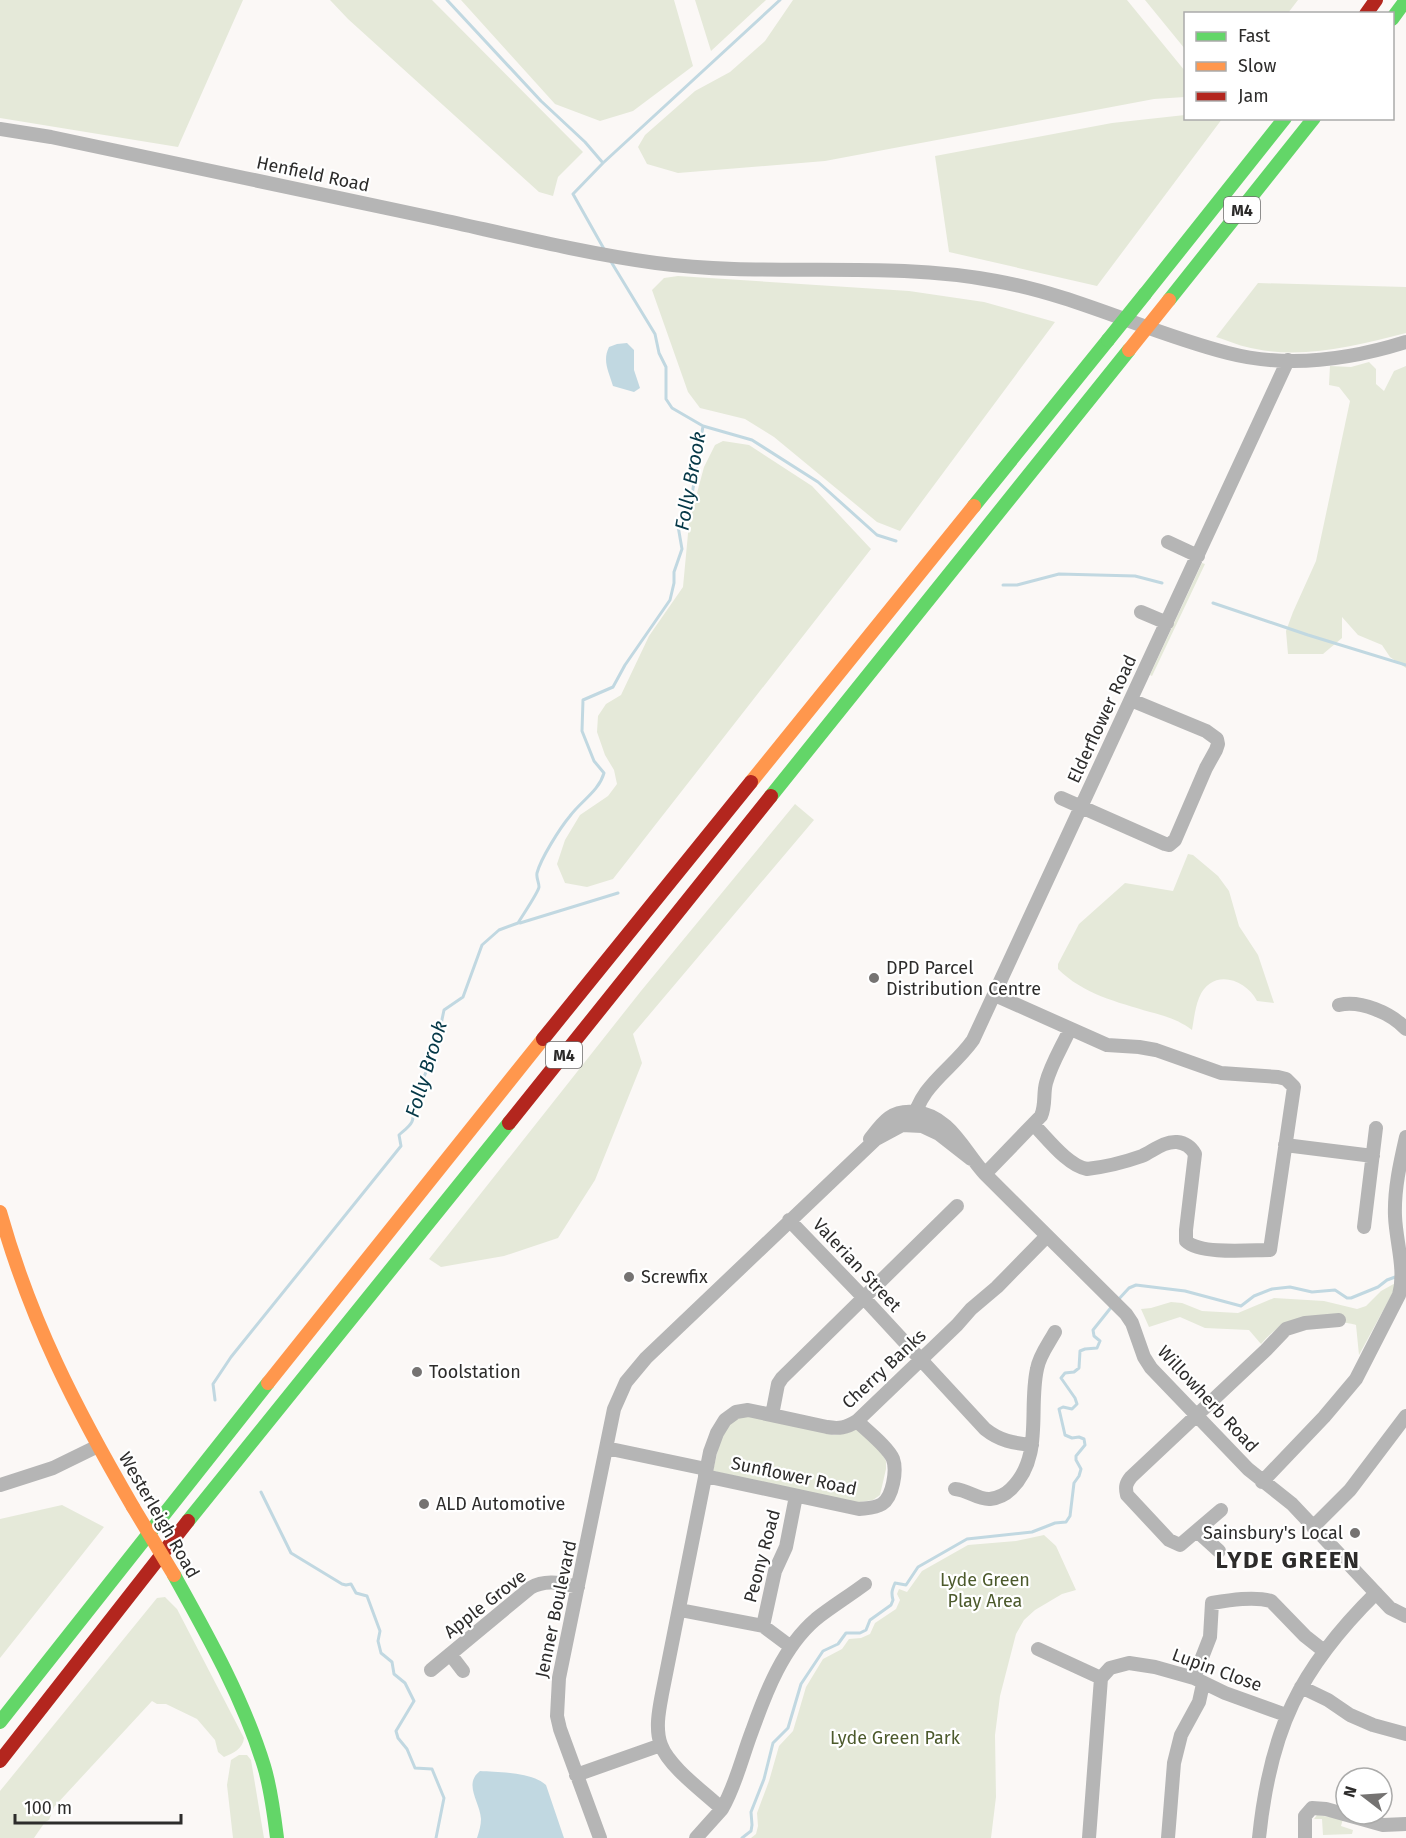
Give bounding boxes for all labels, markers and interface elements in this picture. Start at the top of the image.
legend [1184,12,1394,120]
text: Fast [1238,25,1271,47]
text: Slow [1238,55,1277,77]
text: Jam [1238,85,1269,107]
street label: Henfield Road [254,151,372,197]
road number: M4 [1224,197,1260,223]
water label: Folly Brook [670,430,711,532]
street label: Elderflower Road [1063,651,1141,787]
place label: DPD Parcel Distribution Centre [886,957,1041,1000]
marker: DPD Parcel Distribution Centre [867,971,881,985]
water label: Folly Brook [400,1018,452,1120]
road number: M4 [546,1042,582,1068]
street label: Valerian Street [808,1214,906,1317]
place label: Screwfix [641,1266,708,1288]
marker: Screwfix [622,1270,636,1284]
street label: Cherry Banks [838,1325,930,1413]
street label: Willowherb Road [1153,1341,1263,1457]
place label: Toolstation [429,1361,521,1383]
marker: Toolstation [410,1365,424,1379]
street label: Westerleigh Road [114,1448,204,1582]
street label: Sunflower Road [729,1452,859,1500]
place label: ALD Automotive [436,1493,565,1515]
marker: ALD Automotive [417,1497,431,1511]
street label: Peony Road [739,1507,785,1605]
place label: Sainsbury's Local [1203,1522,1343,1544]
marker: Sainsbury's Local [1348,1526,1362,1540]
street label: Jenner Boulevard [531,1538,581,1680]
district label: LYDE GREEN [1216,1546,1360,1574]
street label: Apple Grove [440,1565,530,1643]
park label: Lyde Green Play Area [940,1569,1030,1612]
street label: Lupin Close [1169,1644,1265,1696]
park label: Lyde Green Park [830,1727,961,1749]
north arrow [1334,1766,1394,1826]
text: N [1339,1784,1361,1800]
scale bar [15,1787,182,1825]
text: 100 m [24,1797,72,1819]

